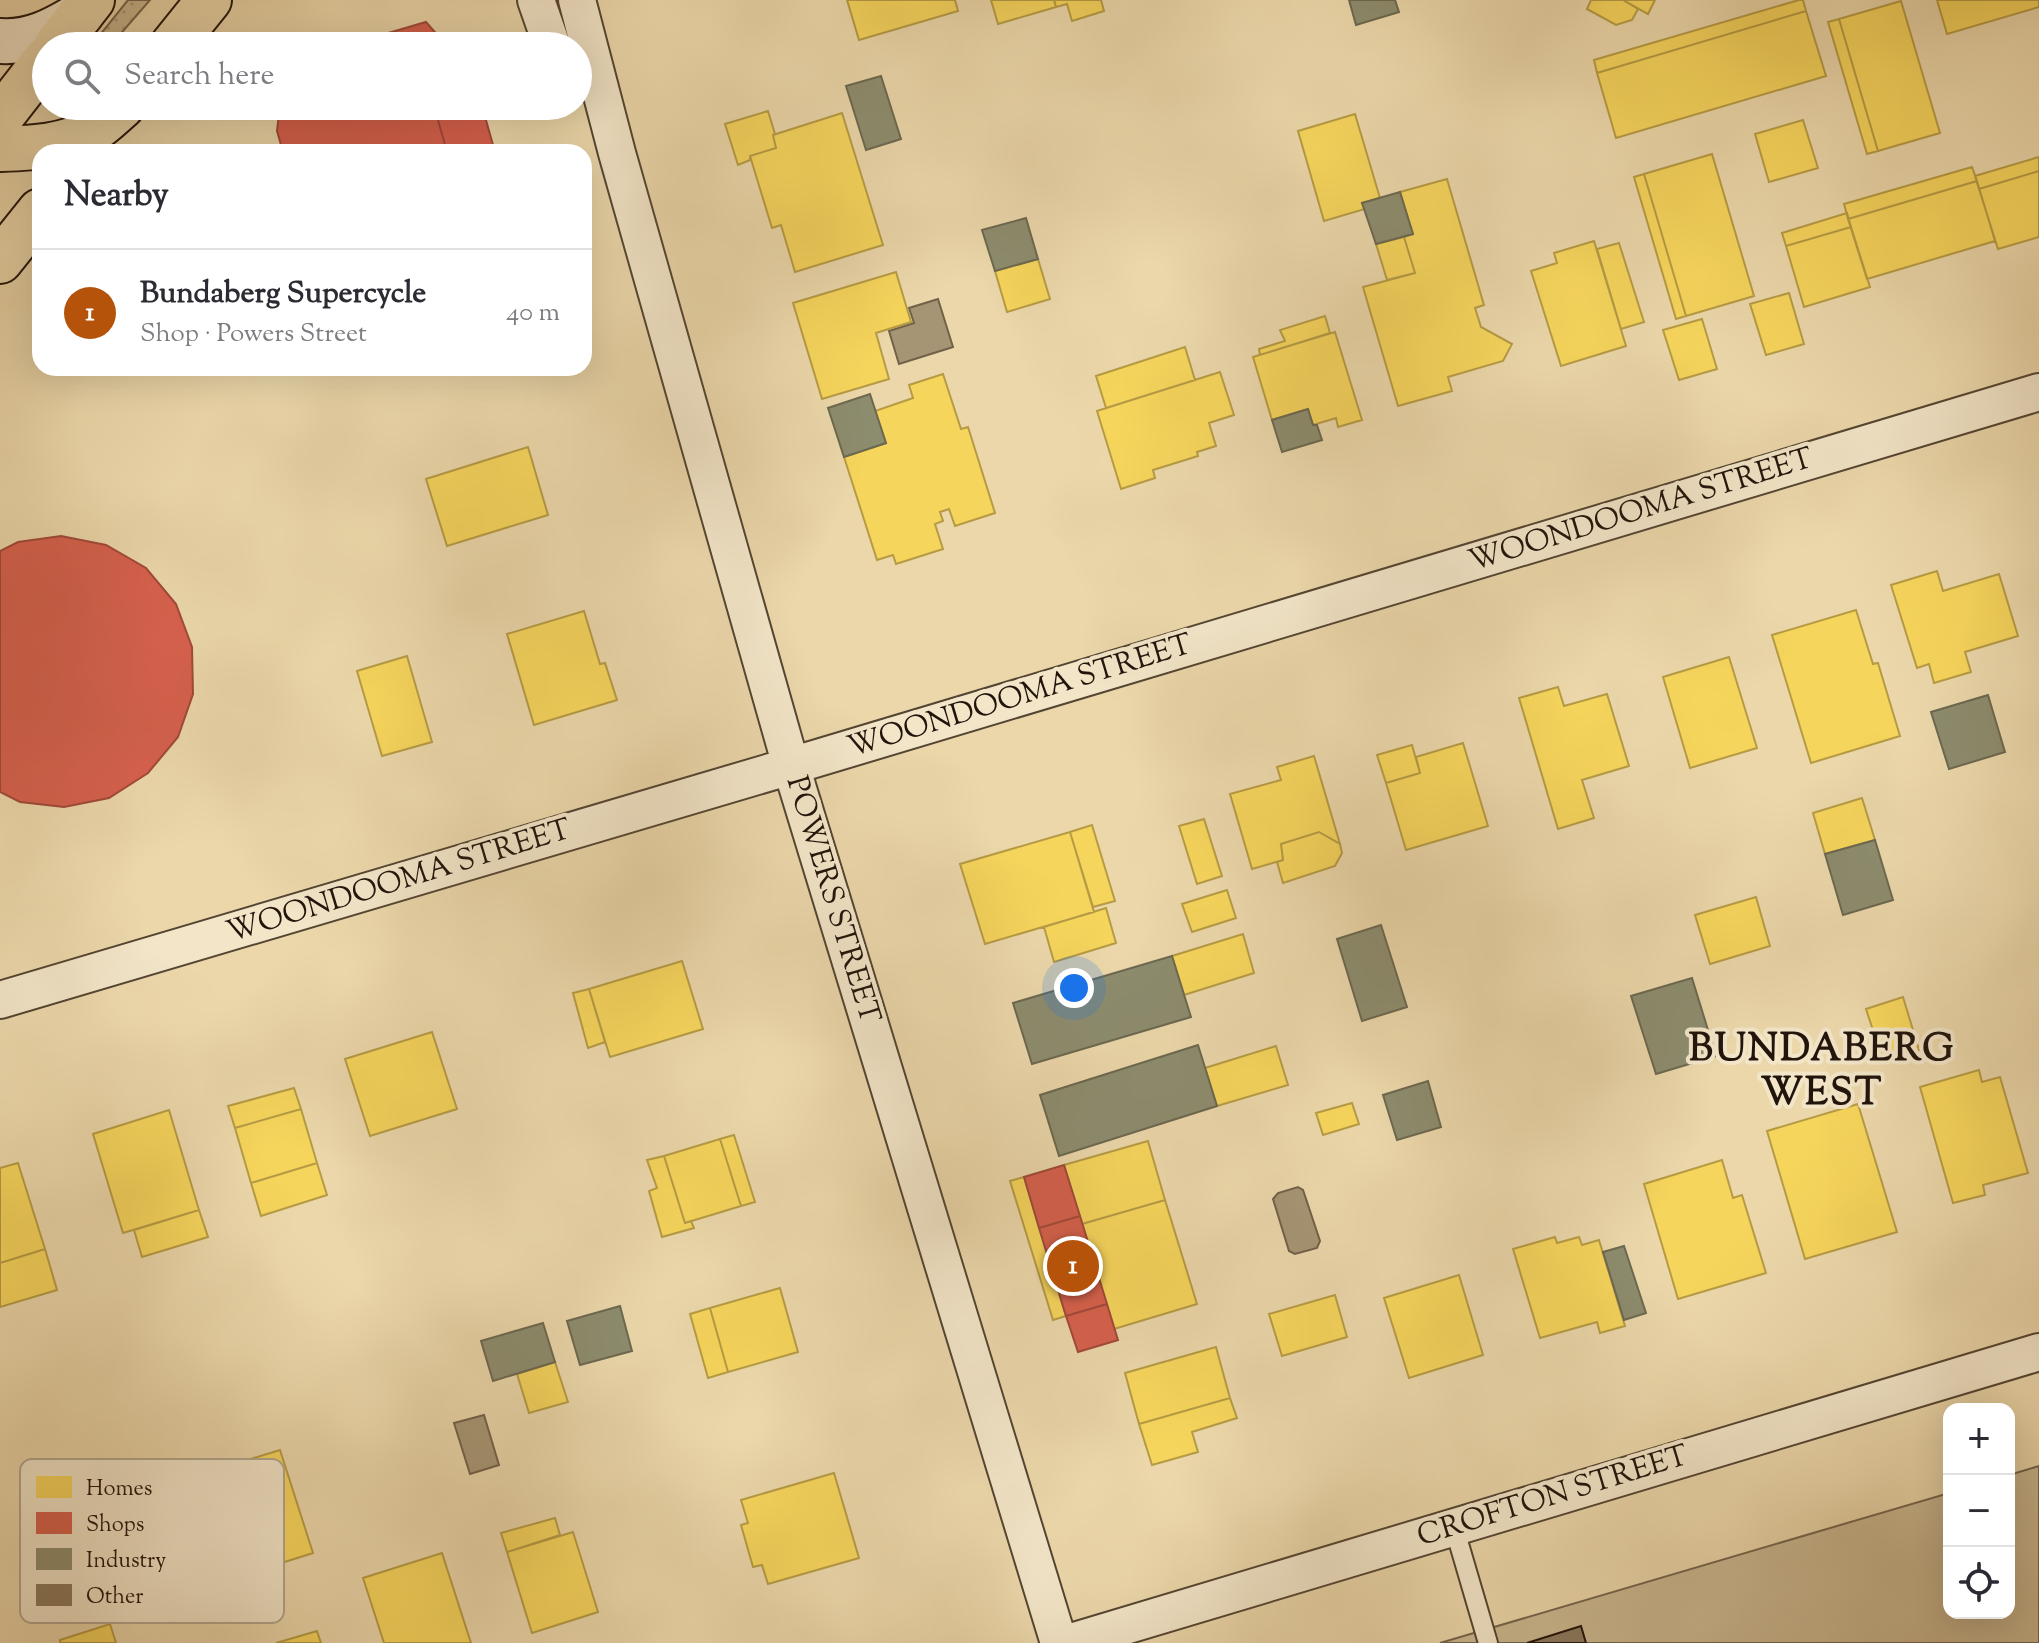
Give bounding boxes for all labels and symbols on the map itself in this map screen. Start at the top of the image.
street label: WOONDOOMA STREET [1464,438,1818,584]
street label: WOONDOOMA STREET [843,624,1197,770]
street label: POWERS STREET [774,771,890,1029]
street label: WOONDOOMA STREET [222,809,576,955]
your location [1054,968,1094,1008]
district label: BUNDABERG WEST [1689,1024,1955,1122]
pin: 1 [1047,1236,1099,1296]
street label: CROFTON STREET [1412,1435,1694,1559]
legend [20,1459,284,1623]
text: Homes [86,1474,152,1506]
text: Shops [86,1510,144,1542]
text: Industry [86,1546,166,1578]
text: Other [86,1582,144,1614]

